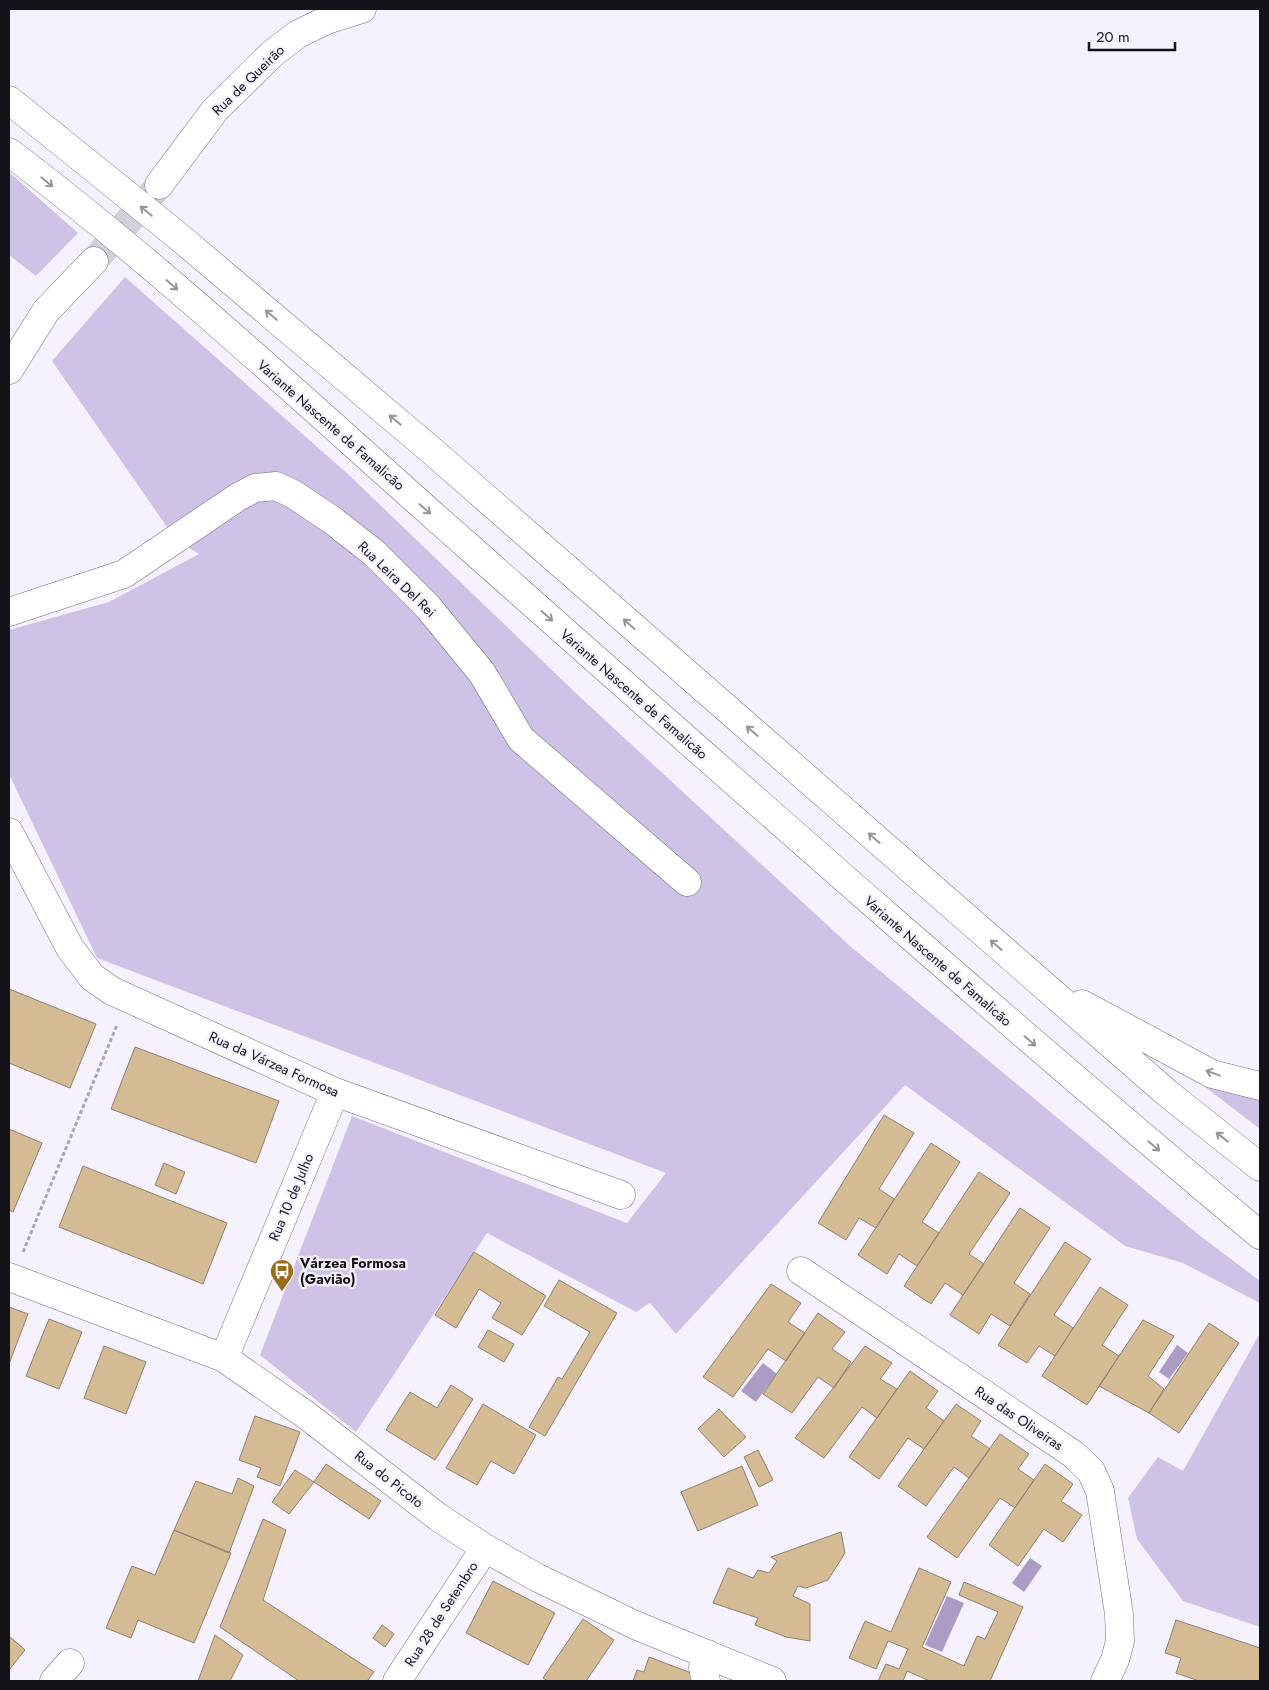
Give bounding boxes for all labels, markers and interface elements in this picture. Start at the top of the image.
scale bar [1089,20,1175,52]
text: 20 m [1096,26,1130,48]
street label: Rua de Queirão [207,40,289,120]
one-way arrow [40,176,53,187]
one-way arrow [140,205,153,216]
one-way arrow [166,279,179,291]
one-way arrow [264,309,277,320]
street label: Variante Nascente de Famalicão [253,355,409,495]
one-way arrow [388,414,401,425]
one-way arrow [419,503,432,515]
street label: Rua Leira Del Rei [353,536,441,622]
one-way arrow [540,611,553,622]
one-way arrow [623,618,636,629]
street label: Variante Nascente de Famalicão [556,624,712,764]
one-way arrow [745,725,758,736]
one-way arrow [868,832,881,843]
street label: Variante Nascente de Famalicão [860,891,1016,1031]
one-way arrow [990,939,1003,950]
street label: Rua da Várzea Formosa [206,1026,342,1102]
one-way arrow [1023,1035,1036,1046]
one-way arrow [1206,1068,1221,1077]
one-way arrow [1216,1131,1229,1142]
one-way arrow [1147,1140,1160,1152]
street label: Rua 10 de Julho [264,1150,319,1244]
place label: Várzea Formosa (Gavião) [299,1253,406,1289]
bus stop icon: Várzea Formosa (Gavião) [269,1258,295,1292]
street label: Rua das Oliveiras [971,1381,1067,1455]
street label: Rua do Picoto [350,1446,428,1513]
street label: Rua 28 de Setembro [399,1557,483,1671]

